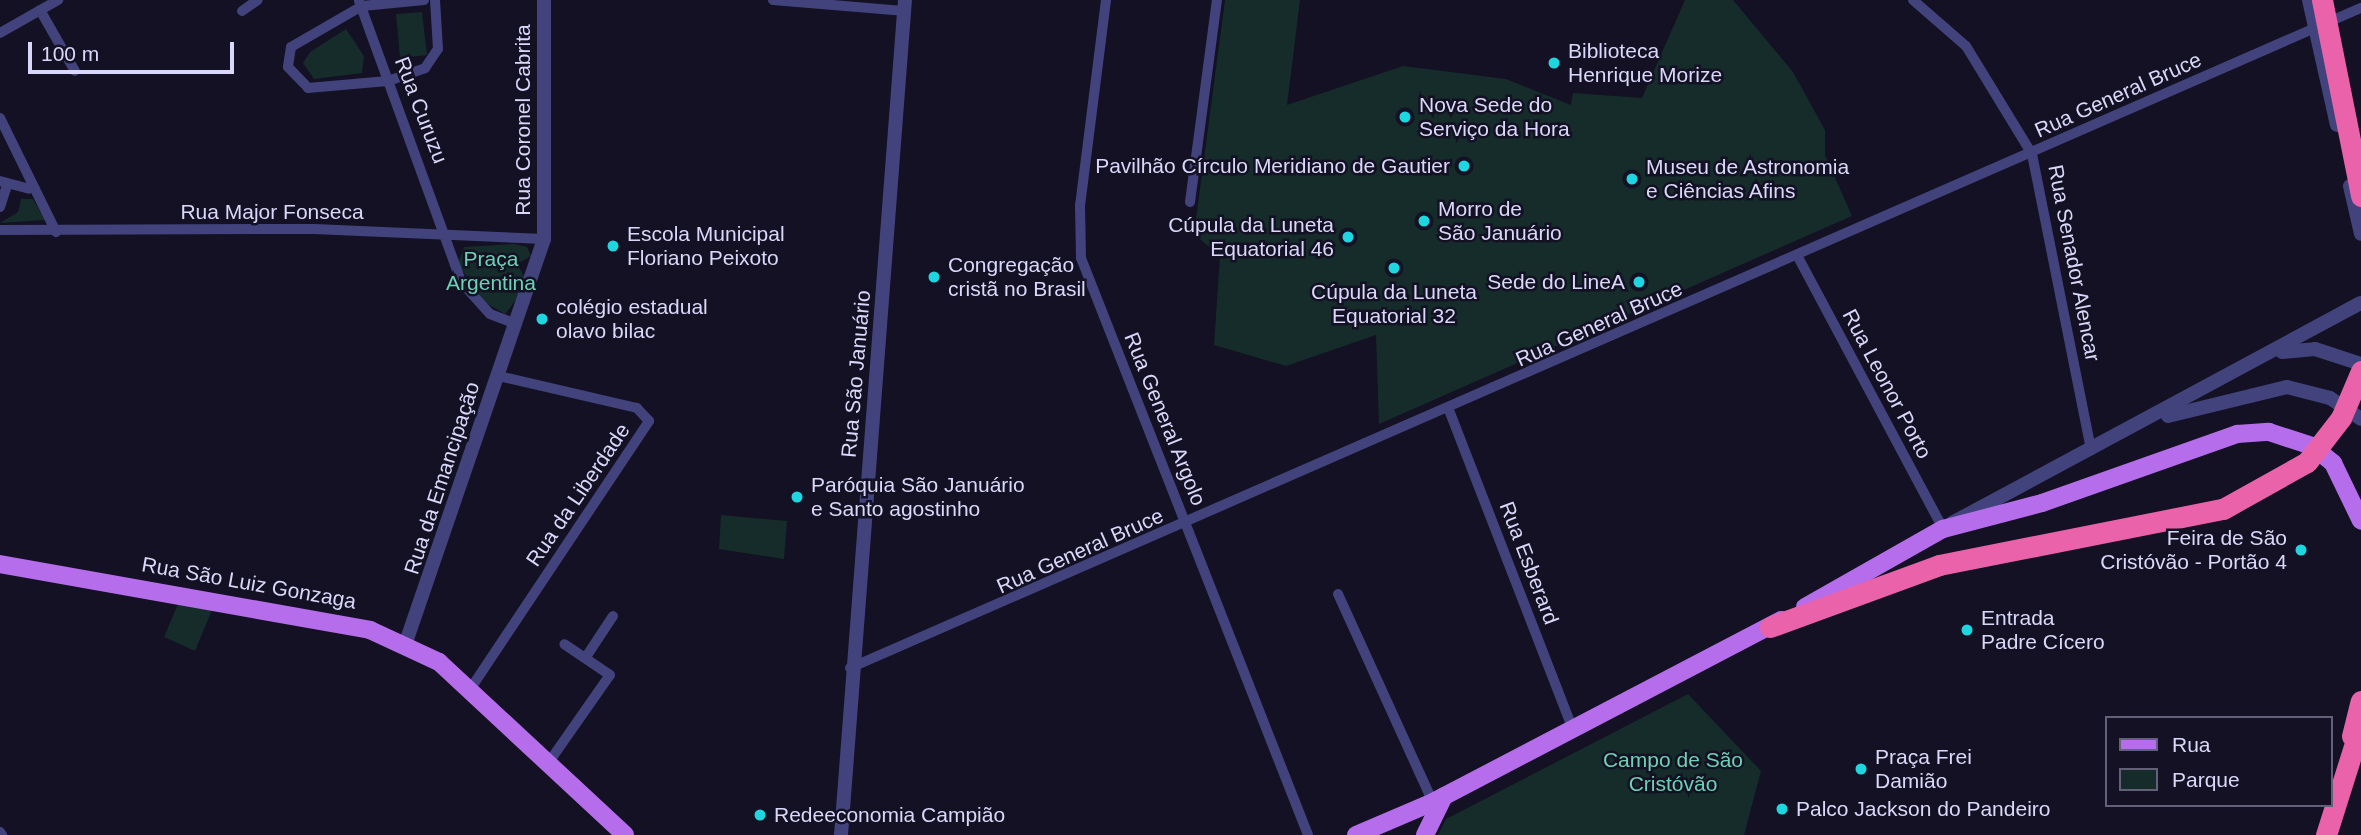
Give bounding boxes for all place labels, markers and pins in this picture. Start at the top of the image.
place label: Biblioteca Henrique Morize [1568,38,1722,88]
marker: Biblioteca Henrique Morize [1546,55,1562,71]
place label: Nova Sede do Serviço da Hora [1419,92,1570,142]
marker: Nova Sede do Serviço da Hora [1397,109,1413,125]
place label: Pavilhão Círculo Meridiano de Gautier [1095,153,1450,179]
place label: Museu de Astronomia e Ciências Afins [1646,154,1850,204]
marker: Pavilhão Círculo Meridiano de Gautier [1456,158,1472,174]
marker: Museu de Astronomia e Ciências Afins [1624,171,1640,187]
place label: Morro de São Januário [1438,196,1562,246]
place label: Cúpula da Luneta Equatorial 46 [1168,212,1334,262]
marker: Morro de São Januário [1416,213,1432,229]
place label: Escola Municipal Floriano Peixoto [627,221,785,271]
marker: Cúpula da Luneta Equatorial 46 [1340,229,1356,245]
marker: Escola Municipal Floriano Peixoto [605,238,621,254]
place label: Congregação cristã no Brasil [948,252,1086,302]
marker: Cúpula da Luneta Equatorial 32 [1386,260,1402,276]
marker: Congregação cristã no Brasil [926,269,942,285]
place label: Sede do LineA [1487,269,1625,295]
marker: Sede do LineA [1631,274,1647,290]
place label: Cúpula da Luneta Equatorial 32 [1311,279,1477,329]
place label: colégio estadual olavo bilac [556,294,708,344]
marker: colégio estadual olavo bilac [534,311,550,327]
place label: Paróquia São Januário e Santo agostinho [811,472,1025,522]
marker: Paróquia São Januário e Santo agostinho [789,489,805,505]
place label: Feira de São Cristóvão - Portão 4 [2100,525,2287,575]
marker: Feira de São Cristóvão - Portão 4 [2293,542,2309,558]
place label: Entrada Padre Cícero [1981,605,2105,655]
marker: Entrada Padre Cícero [1959,622,1975,638]
place label: Praça Frei Damião [1875,744,1972,794]
marker: Praça Frei Damião [1853,761,1869,777]
place label: Palco Jackson do Pandeiro [1796,796,2050,822]
marker: Palco Jackson do Pandeiro [1774,801,1790,817]
place label: Redeeconomia Campião [774,802,1005,828]
marker: Redeeconomia Campião [752,807,768,823]

